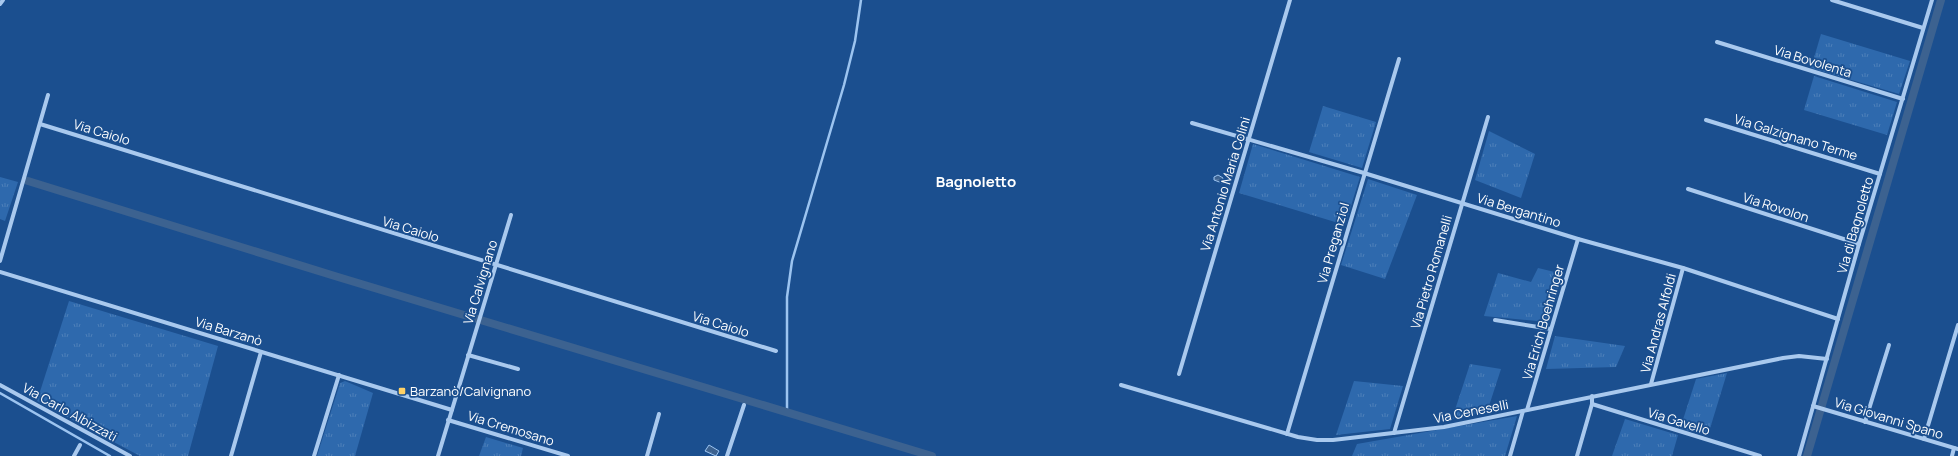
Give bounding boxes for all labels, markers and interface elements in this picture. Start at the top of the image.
street label: Via Bovolenta [1772,41,1854,81]
street label: Via Galzignano Terme [1732,110,1860,164]
street label: Via Caiolo [71,115,133,149]
street label: Via Antonio Maria Colini [1196,115,1254,253]
district label: Bagnoletto [936,171,1016,192]
street label: Via di Bagnoletto [1833,174,1878,276]
street label: Via Rovolon [1741,188,1811,226]
street label: Via Bergantino [1475,189,1563,231]
street label: Via Preganziol [1313,200,1353,286]
street label: Via Caiolo [380,212,442,246]
street label: Via Pietro Romanelli [1406,213,1456,331]
street label: Via Calvignano [459,237,502,327]
street label: Via Erich Boehringer [1518,262,1568,382]
street label: Via Andras Alfoldi [1636,271,1680,375]
street label: Via Caiolo [690,307,752,341]
street label: Via Barzanò [193,312,265,350]
street label: Via Carlo Albizzati [19,378,121,446]
place label: Barzanò/Calvignano [410,382,532,400]
marker: Barzanò/Calvignano [397,386,407,396]
street label: Via Giovanni Spano [1832,393,1946,443]
street label: Via Ceneselli [1432,395,1510,427]
street label: Via Gavello [1646,403,1713,439]
street label: Via Cremosano [465,406,557,450]

